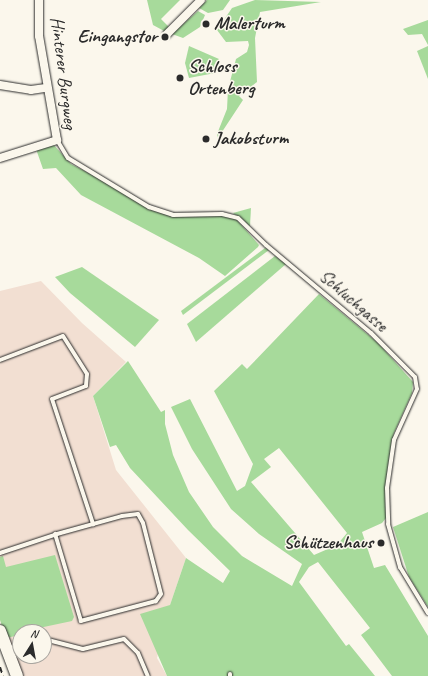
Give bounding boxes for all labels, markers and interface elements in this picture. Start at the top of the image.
place label: Malerturm [214,13,285,35]
street label: Hinterer Burgweg [45,15,81,131]
marker: Malerturm [201,19,211,29]
place label: Eingangstor [77,26,157,48]
marker: Eingangstor [160,32,170,42]
place label: Schloss Ortenberg [188,56,254,100]
marker: Schloss Ortenberg [175,73,185,83]
place label: Jakobsturm [214,128,288,150]
marker: Jakobsturm [201,134,211,144]
street label: Schluchgasse [314,265,392,337]
place label: Schützenhaus [283,532,373,554]
marker: Schützenhaus [376,538,386,548]
north arrow [12,624,52,664]
text: N [29,626,39,641]

